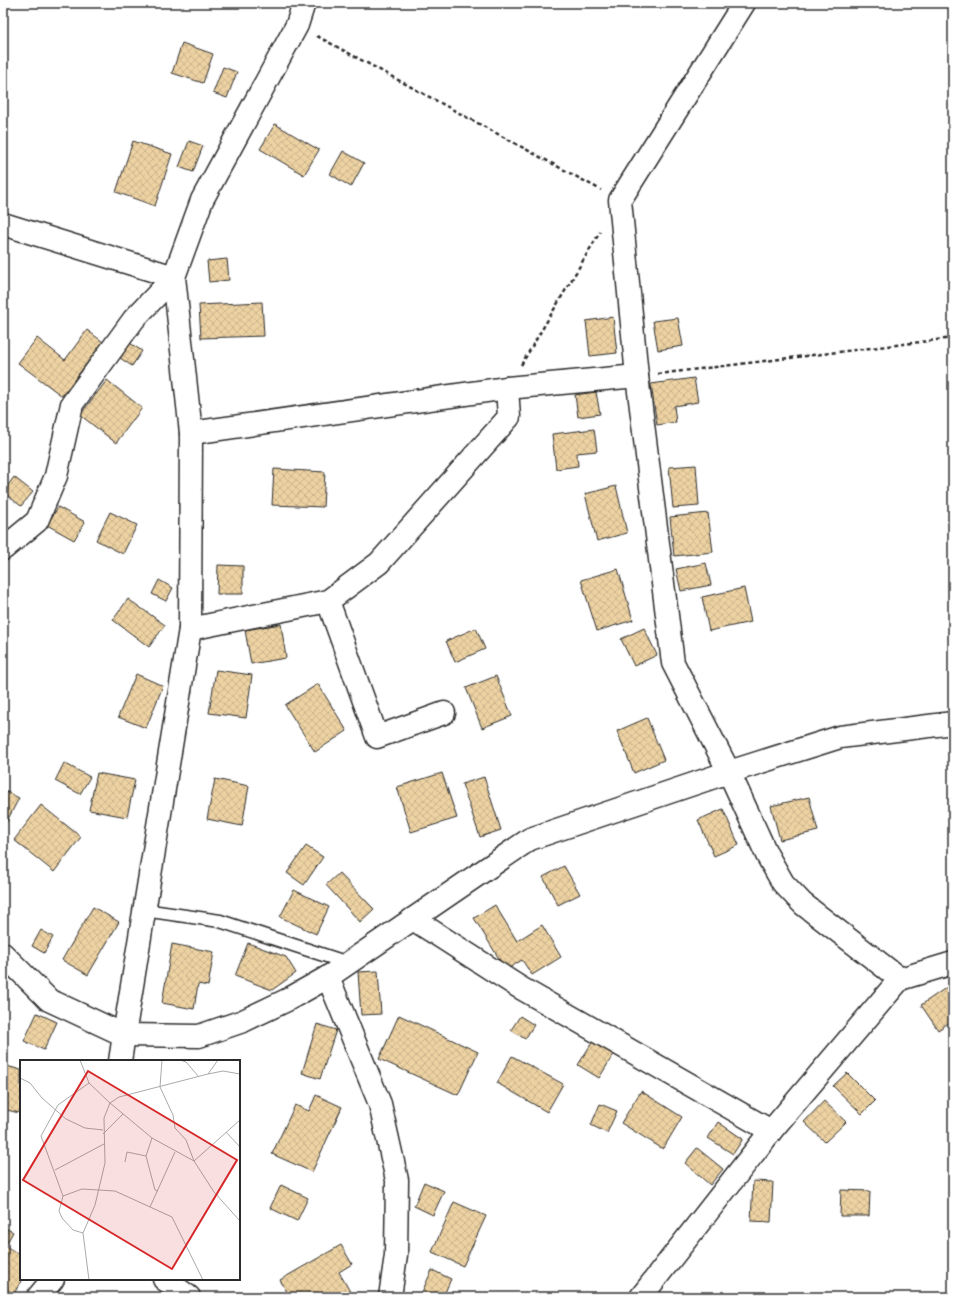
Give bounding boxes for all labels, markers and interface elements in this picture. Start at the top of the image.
inset map [20,1060,240,1280]

